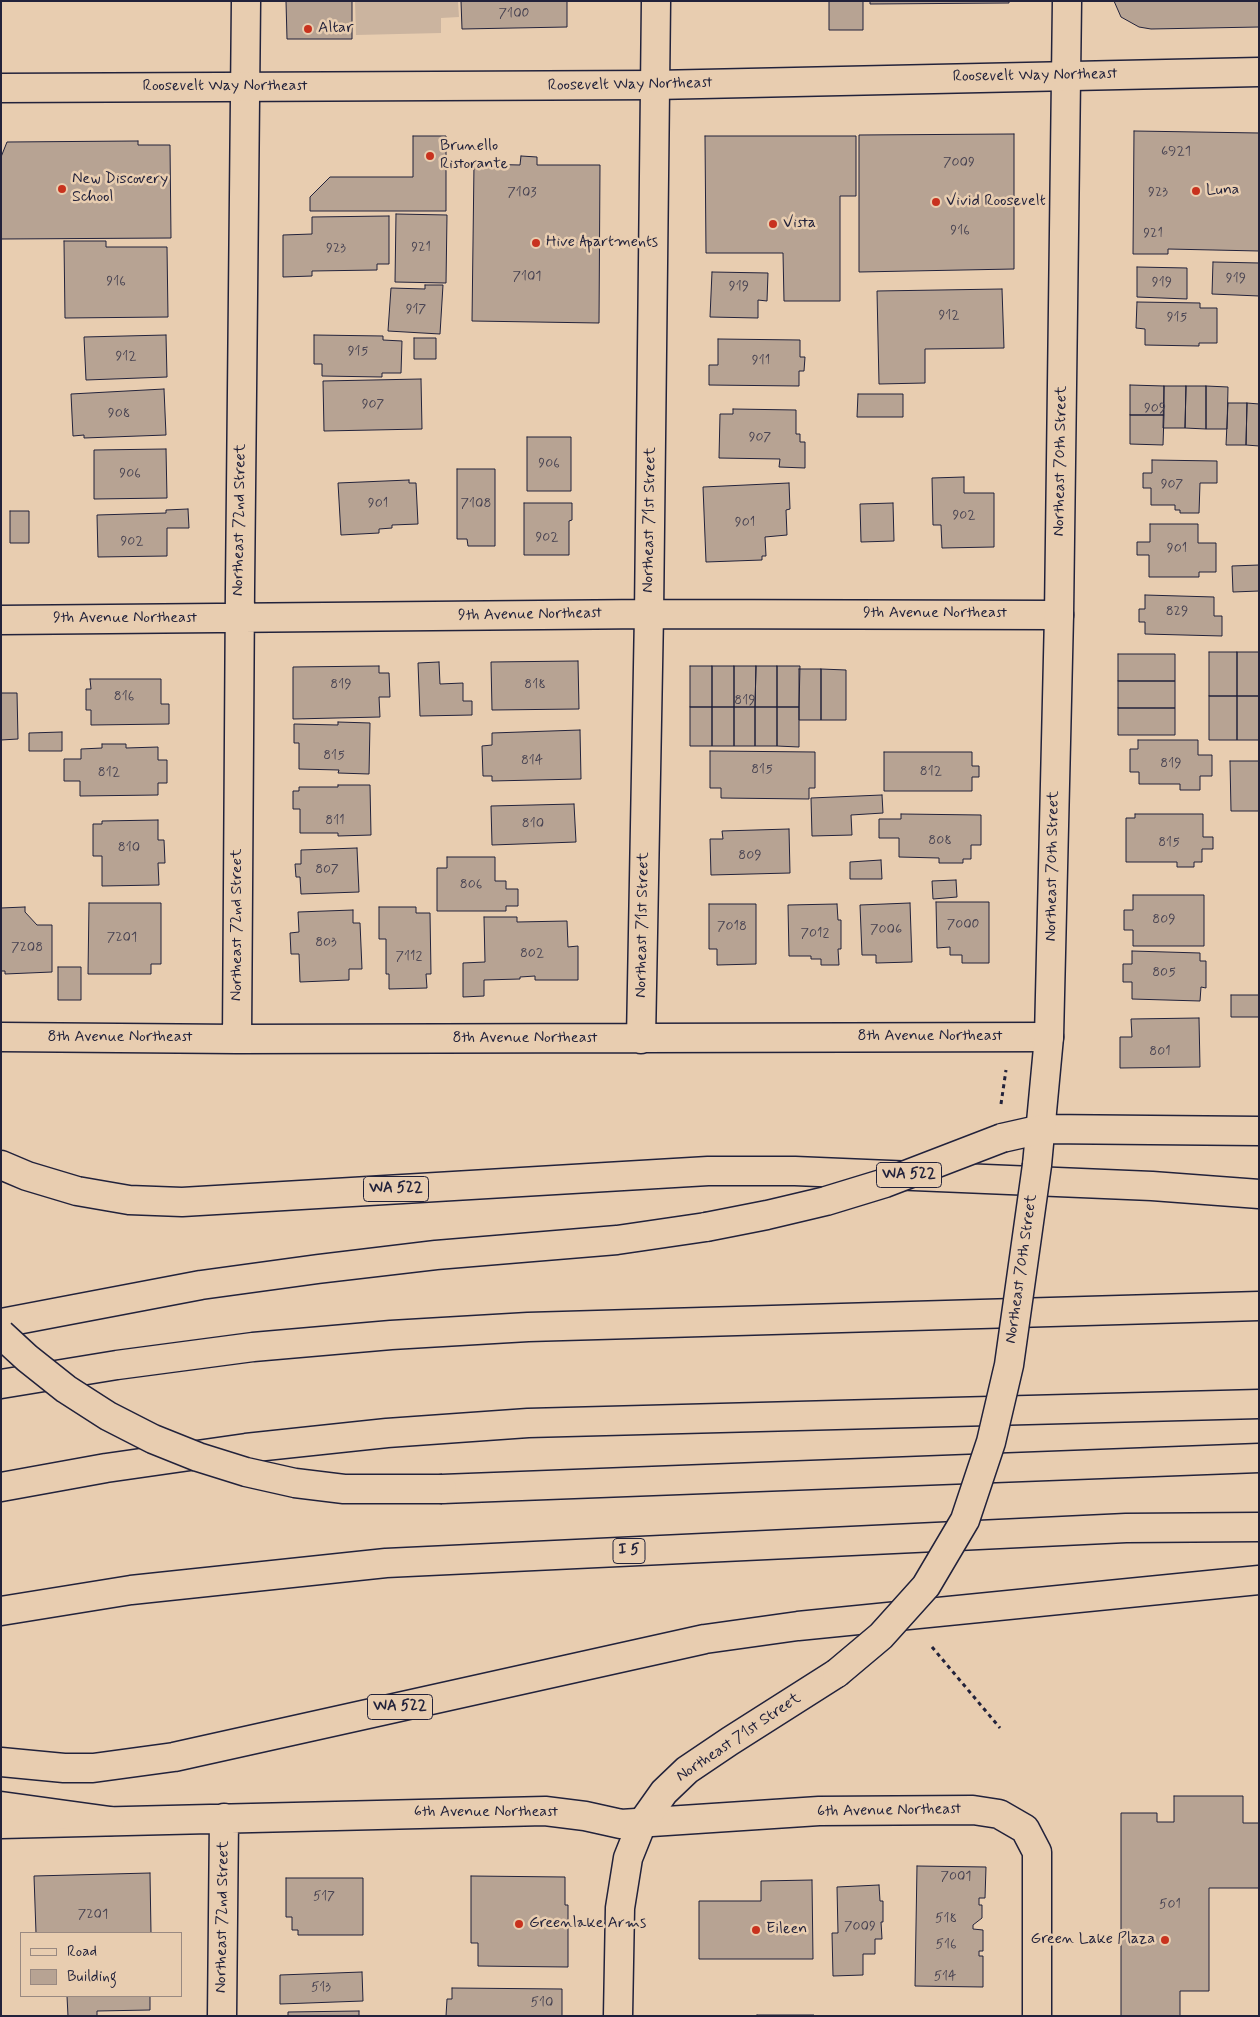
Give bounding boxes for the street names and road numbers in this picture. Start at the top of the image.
street label: Roosevelt Way Northeast [952,65,1118,87]
street label: Roosevelt Way Northeast [547,74,713,96]
street label: Roosevelt Way Northeast [143,77,307,97]
street label: Northeast 70th Street [1050,386,1072,536]
street label: Northeast 72nd Street [229,444,251,596]
street label: Northeast 71st Street [639,447,661,593]
street label: 9th Avenue Northeast [458,604,602,626]
street label: 9th Avenue Northeast [863,604,1007,624]
street label: 9th Avenue Northeast [53,609,197,629]
street label: Northeast 70th Street [1042,791,1064,941]
street label: Northeast 72nd Street [228,849,248,1001]
street label: Northeast 71st Street [632,852,654,998]
street label: 8th Avenue Northeast [857,1027,1003,1047]
street label: 8th Avenue Northeast [47,1028,193,1048]
street label: 8th Avenue Northeast [452,1029,598,1049]
road number: WA 522 [876,1162,942,1188]
road number: WA 522 [364,1176,428,1202]
street label: Northeast 70th Street [1002,1193,1042,1345]
road number: I 5 [613,1538,645,1564]
street label: Northeast 71st Street [673,1689,805,1787]
road number: WA 522 [368,1694,432,1720]
street label: 6th Avenue Northeast [817,1800,961,1822]
street label: 6th Avenue Northeast [414,1803,558,1823]
street label: Northeast 72nd Street [212,1841,234,1993]

